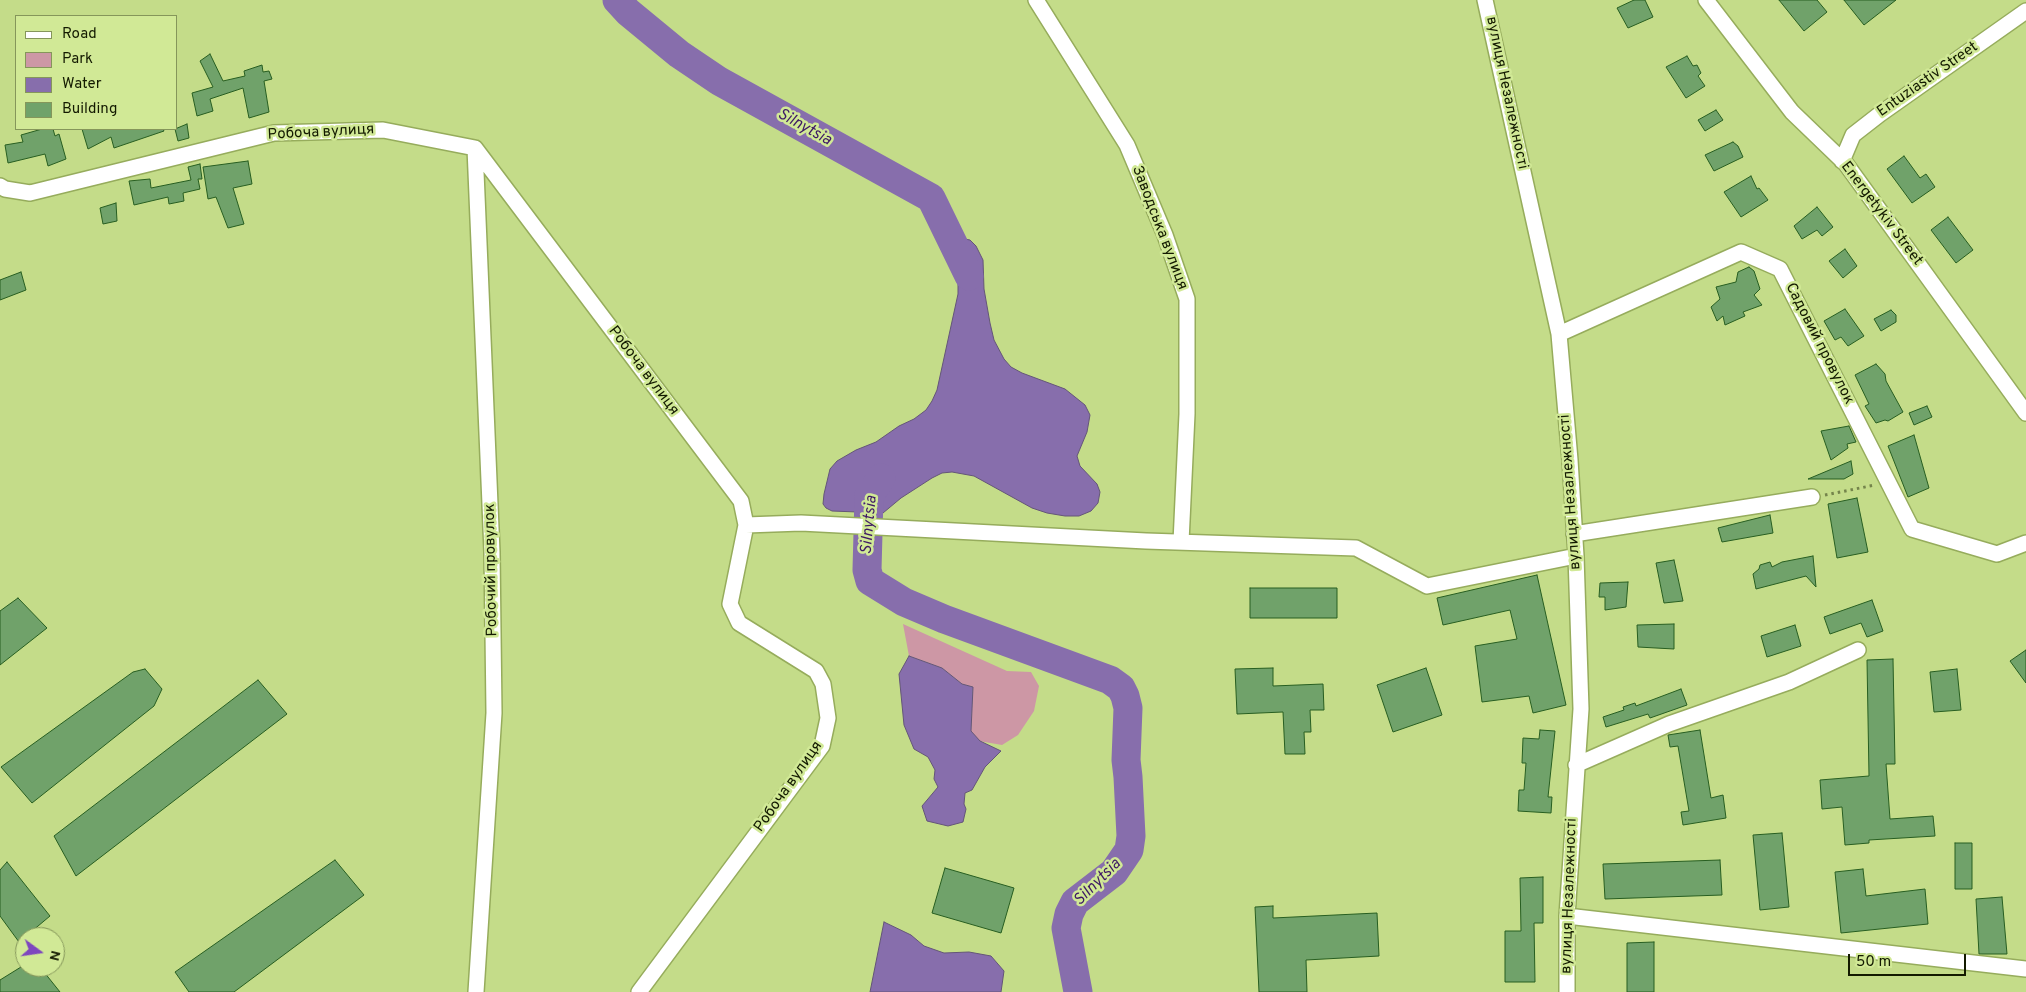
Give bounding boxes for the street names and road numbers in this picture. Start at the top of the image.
street label: вулиця Незалежності [1481,15,1531,171]
street label: Entuziastiv Street [1874,39,1982,121]
street label: Робоча вулиця [267,121,375,145]
street label: Energetykiv Street [1836,159,1926,269]
street label: Заводська вулиця [1127,163,1191,293]
street label: Садовий провулок [1781,280,1857,408]
street label: Робоча вулиця [604,323,682,419]
street label: вулиця Незалежності [1557,414,1585,570]
street label: Робочий провулок [482,503,502,637]
street label: Робоча вулиця [751,738,827,836]
street label: вулиця Незалежності [1558,818,1582,974]

